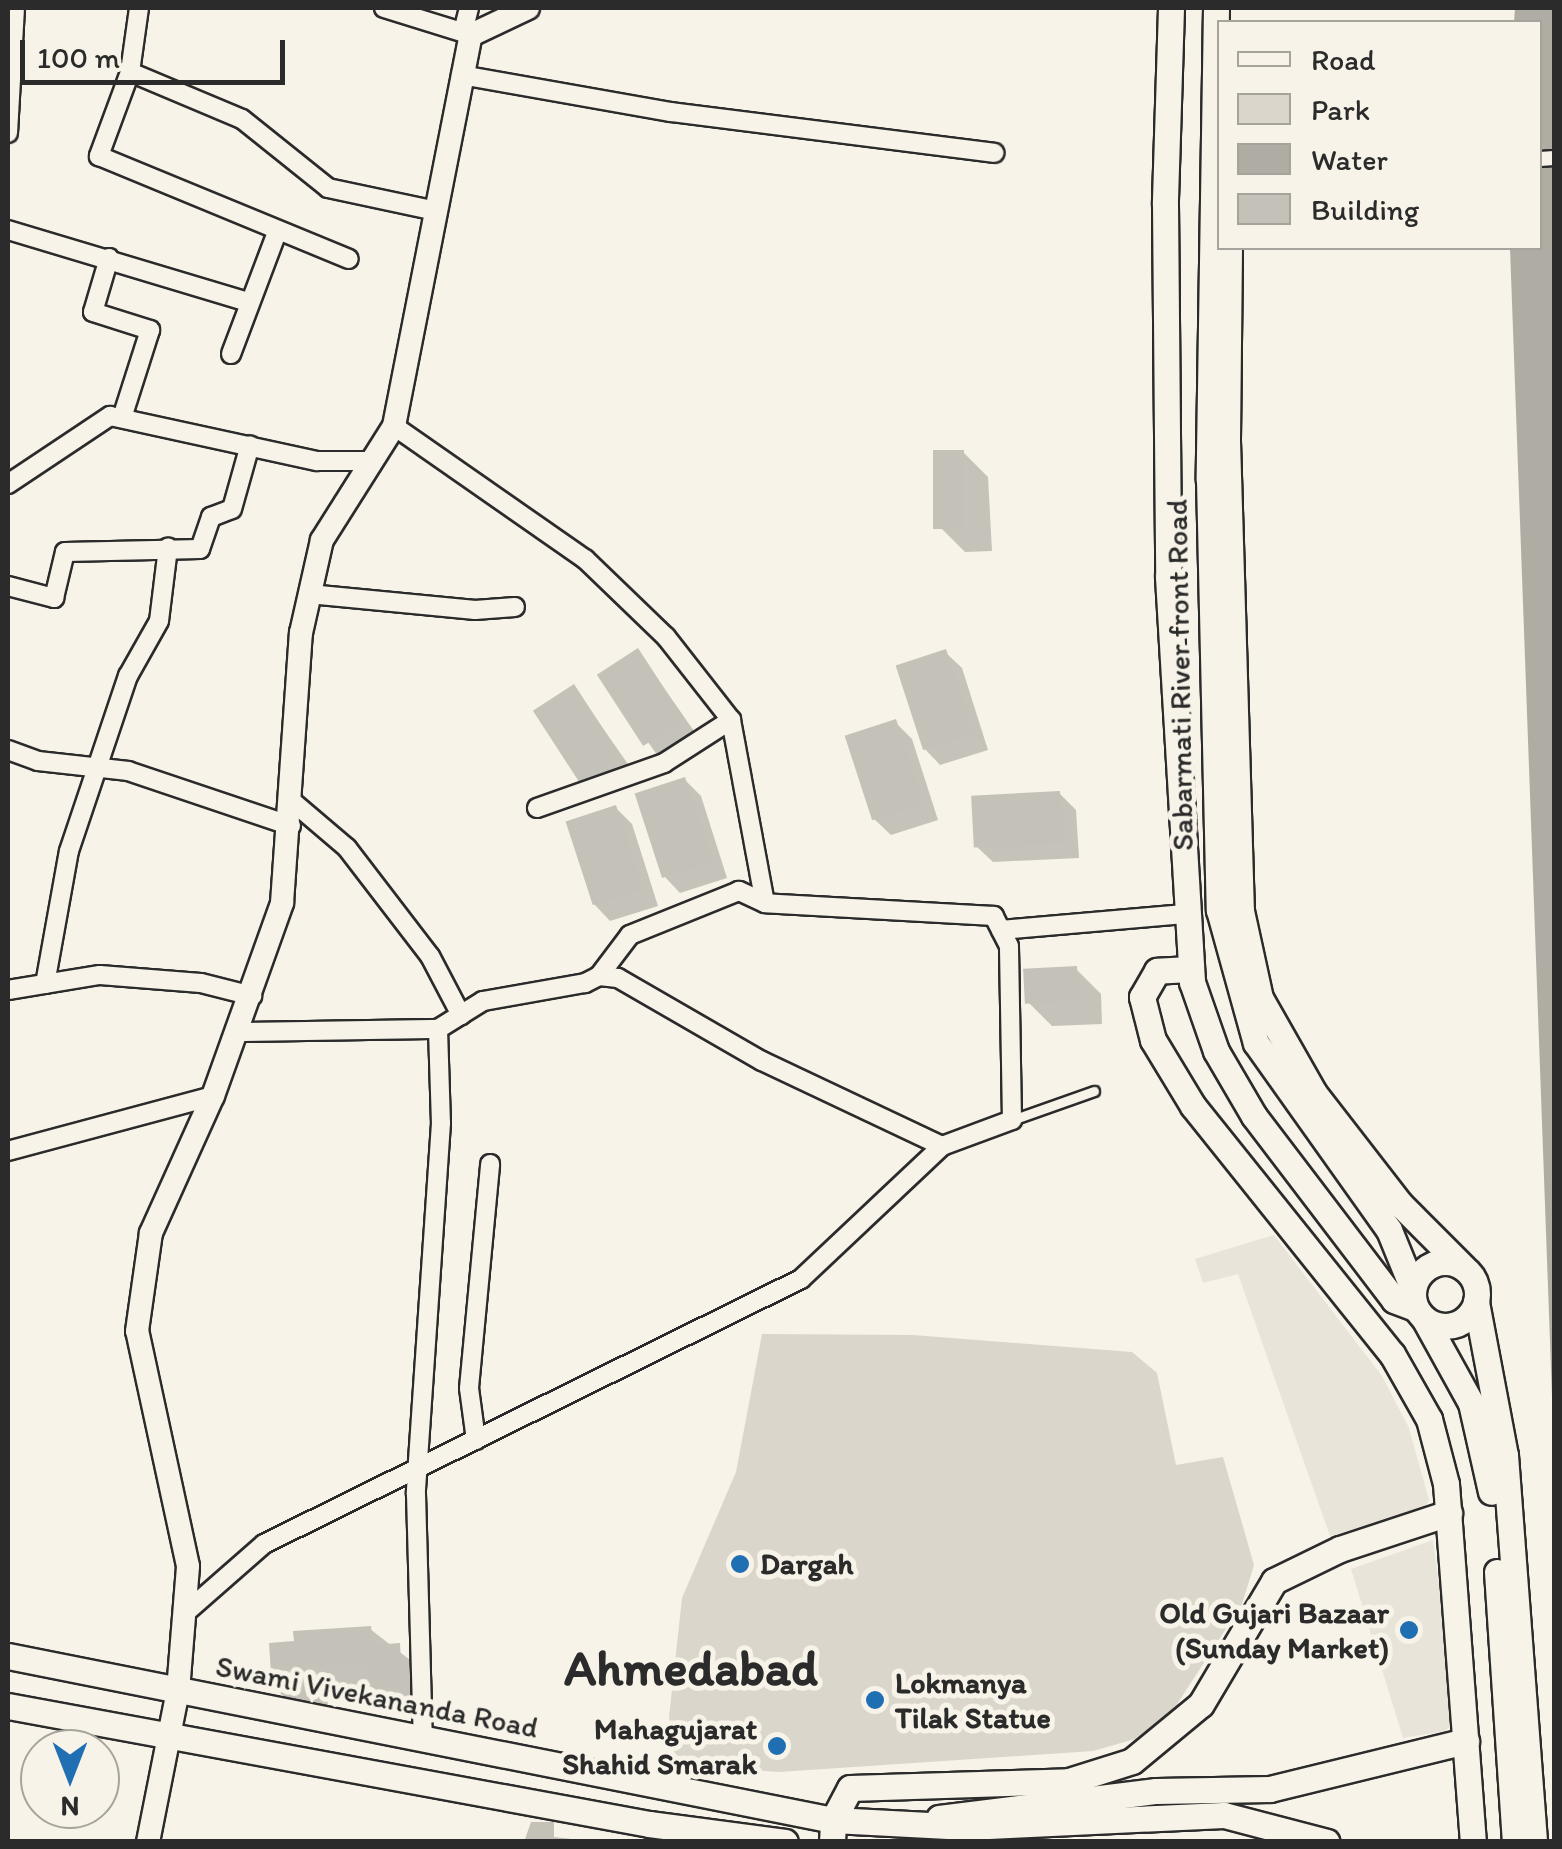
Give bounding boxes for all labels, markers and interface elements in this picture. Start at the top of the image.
scale bar [25,20,290,82]
legend [1217,20,1542,250]
text: 100 m [37,39,120,76]
text: Road [1311,41,1376,78]
text: Park [1311,91,1370,128]
text: Water [1311,141,1388,178]
text: Building [1311,191,1419,228]
street label: Sabarmati River front Road [1159,500,1201,850]
place label: Dargah [760,1546,853,1582]
marker: Dargah [729,1553,751,1575]
place label: Old Gujari Bazaar (Sunday Market) [1160,1595,1389,1666]
marker: Old Gujari Bazaar (Sunday Market) [1398,1619,1420,1641]
district label: Ahmedabad [564,1638,818,1698]
street label: Swami Vivekananda Road [213,1648,541,1746]
place label: Lokmanya Tilak Statue [895,1665,1051,1736]
marker: Lokmanya Tilak Statue [864,1689,886,1711]
place label: Mahagujarat Shahid Smarak [563,1711,757,1782]
north arrow [20,1729,120,1829]
marker: Mahagujarat Shahid Smarak [766,1735,788,1757]
text: N [61,1790,79,1824]

